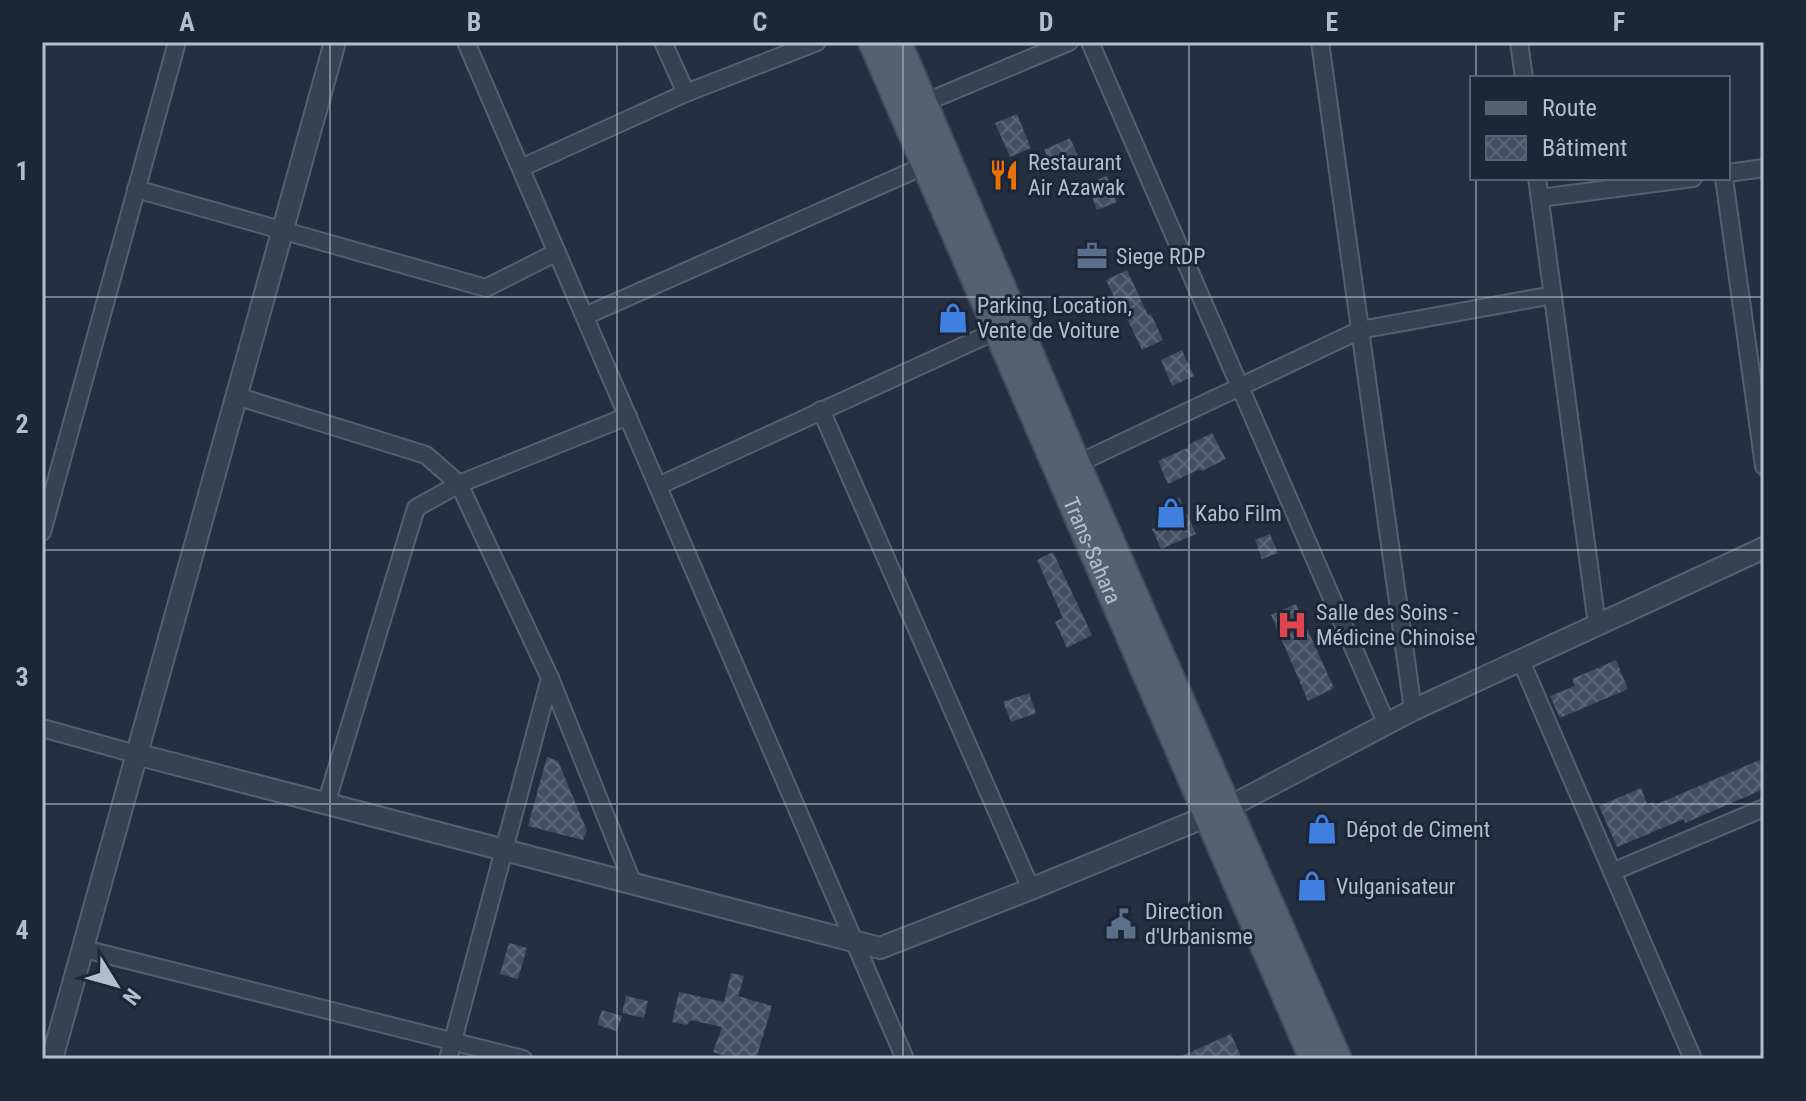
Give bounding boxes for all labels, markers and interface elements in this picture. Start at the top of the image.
text: A [179,7,195,37]
text: B [467,7,481,37]
text: C [753,7,768,37]
text: D [1039,7,1053,37]
text: E [1326,7,1339,37]
text: F [1613,7,1625,37]
legend [1470,76,1730,180]
text: Route [1542,94,1597,122]
text: Bâtiment [1542,134,1627,162]
place label: Restaurant Air Azawak [1028,150,1125,200]
text: 1 [15,156,29,186]
restaurant icon: Restaurant Air Azawak [987,158,1021,192]
office icon: Siege RDP [1075,239,1109,273]
place label: Siege RDP [1116,244,1205,269]
place label: Parking, Location, Vente de Voiture [977,293,1132,343]
shop icon: Parking, Location, Vente de Voiture [936,301,970,335]
text: 2 [15,409,29,439]
street label: Trans-Sahara [1058,493,1126,608]
shop icon: Kabo Film [1154,496,1188,530]
place label: Kabo Film [1195,501,1282,526]
place label: Salle des Soins - Médicine Chinoise [1316,600,1475,650]
hospital icon: Salle des Soins - Médicine Chinoise [1275,608,1309,642]
text: 3 [15,662,29,692]
shop icon: Dépot de Ciment [1305,812,1339,846]
place label: Dépot de Ciment [1346,817,1490,842]
shop icon: Vulganisateur [1295,869,1329,903]
place label: Vulganisateur [1336,874,1456,899]
place label: Direction d'Urbanisme [1145,899,1253,949]
public building icon: Direction d'Urbanisme [1104,907,1138,941]
text: 4 [15,915,29,945]
north arrow [76,945,156,1025]
text: N [118,984,146,1010]

